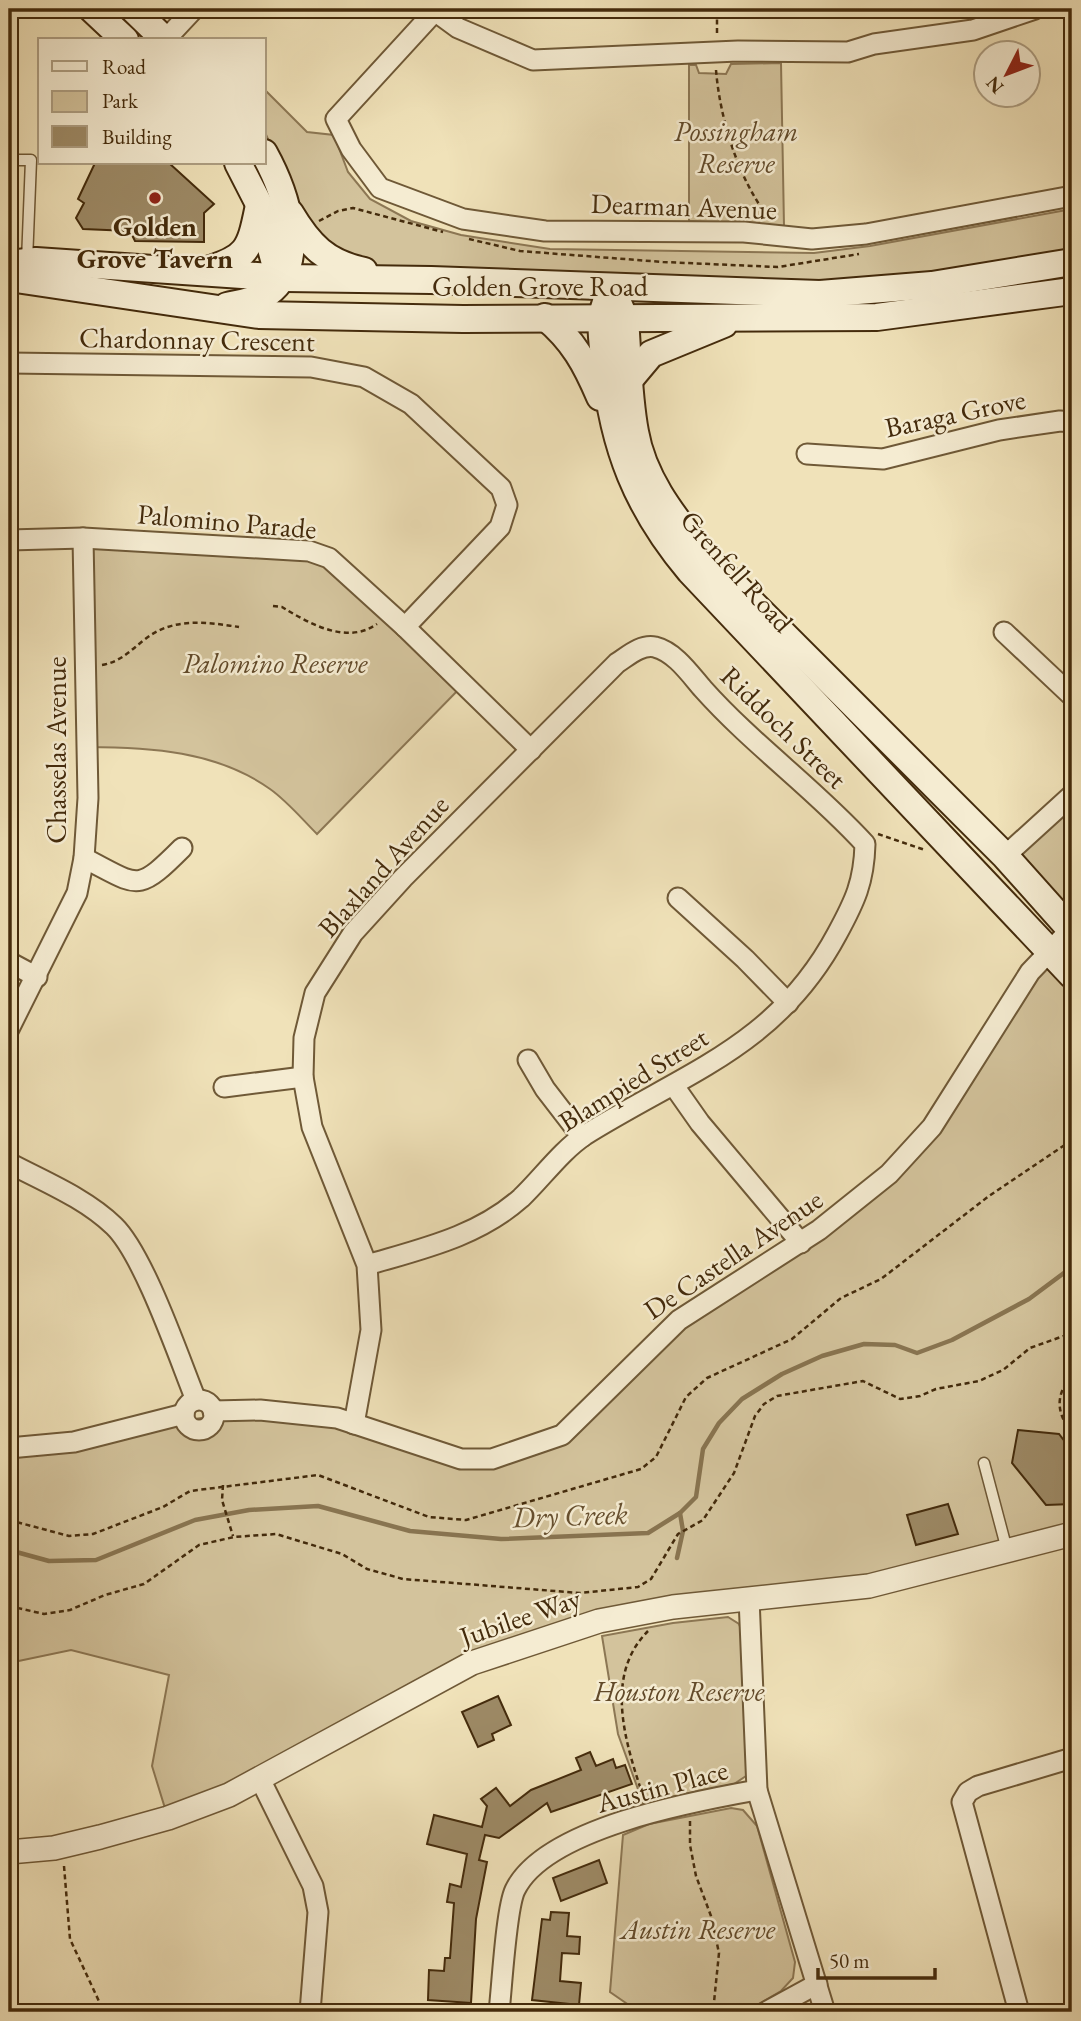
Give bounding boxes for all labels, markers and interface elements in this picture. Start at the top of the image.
legend [38,38,266,164]
north arrow [972,38,1042,108]
text: Road [102,53,146,80]
text: N [980,70,1009,99]
text: Park [102,87,139,114]
park label: Possingham Reserve [674,113,798,181]
text: Building [102,123,172,150]
street label: Dearman Avenue [590,185,778,227]
marker: Golden Grove Tavern [147,190,163,206]
place label: Golden Grove Tavern [77,208,233,276]
street label: Golden Grove Road [432,268,649,304]
street label: Chardonnay Crescent [79,319,315,359]
street label: Baraga Grove [881,381,1029,445]
street label: Palomino Parade [136,495,318,547]
street label: Grenfell Road [673,502,802,640]
park label: Palomino Reserve [182,645,368,681]
street label: Chasselas Avenue [38,656,74,844]
street label: Riddoch Street [713,658,855,796]
street label: Blaxland Avenue [310,787,456,945]
street label: Blampied Street [552,1019,715,1139]
street label: De Castella Avenue [637,1181,829,1327]
water label: Dry Creek [510,1493,629,1537]
street label: Jubilee Way [453,1579,586,1655]
park label: Houston Reserve [593,1673,765,1709]
street label: Austin Place [591,1751,732,1821]
park label: Austin Reserve [619,1911,776,1947]
scale bar [818,1937,936,1981]
text: 50 m [829,1947,870,1974]

